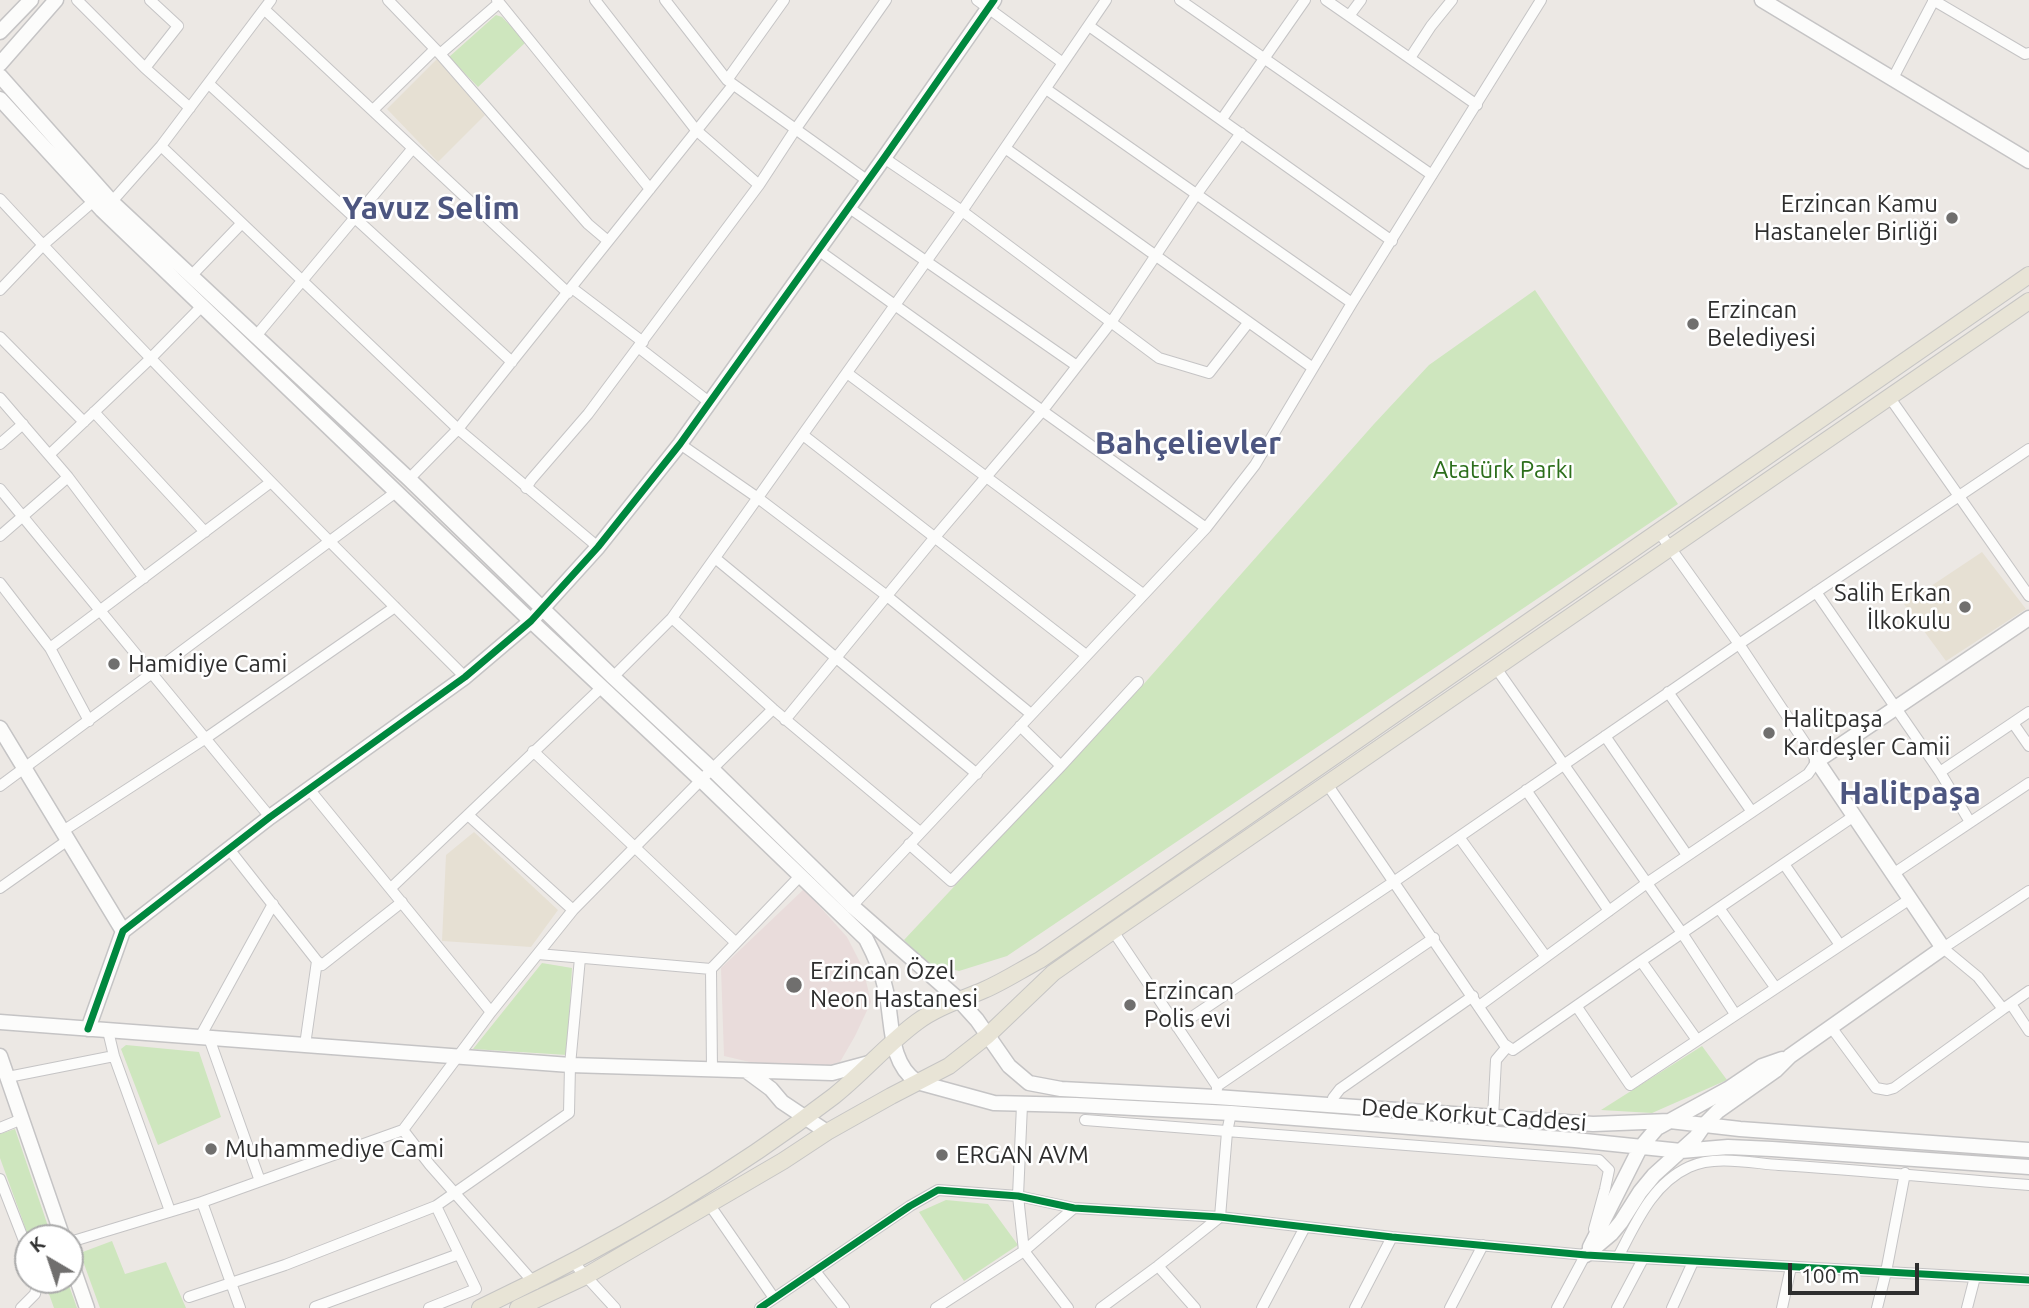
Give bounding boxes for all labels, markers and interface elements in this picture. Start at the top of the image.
district label: Yavuz Selim [342,189,520,227]
place label: Erzincan Kamu Hastaneler Birliği [1754,190,1938,246]
marker: Erzincan Kamu Hastaneler Birliği [1944,210,1960,226]
place label: Erzincan Belediyesi [1707,296,1816,352]
marker: Erzincan Belediyesi [1685,316,1701,332]
district label: Bahçelievler [1095,424,1281,462]
park label: Atatürk Parkı [1433,456,1573,484]
place label: Salih Erkan İlkokulu [1834,579,1951,635]
marker: Salih Erkan İlkokulu [1957,599,1973,615]
place label: Hamidiye Cami [128,650,287,678]
marker: Hamidiye Cami [106,656,122,672]
place label: Halitpaşa Kardeşler Camii [1783,705,1950,761]
marker: Halitpaşa Kardeşler Camii [1761,725,1777,741]
district label: Halitpaşa [1839,774,1981,812]
place label: Erzincan Özel Neon Hastanesi [810,957,978,1013]
marker: Erzincan Özel Neon Hastanesi [784,975,804,995]
place label: Erzincan Polis evi [1144,977,1234,1033]
marker: Erzincan Polis evi [1122,997,1138,1013]
street label: Dede Korkut Caddesi [1360,1093,1588,1137]
place label: Muhammediye Cami [225,1135,444,1163]
marker: Muhammediye Cami [203,1141,219,1157]
place label: ERGAN AVM [956,1141,1089,1169]
marker: ERGAN AVM [934,1147,950,1163]
north arrow [14,1224,84,1294]
text: K [25,1232,49,1257]
scale bar [1791,1248,1922,1292]
text: 100 m [1801,1263,1859,1287]

